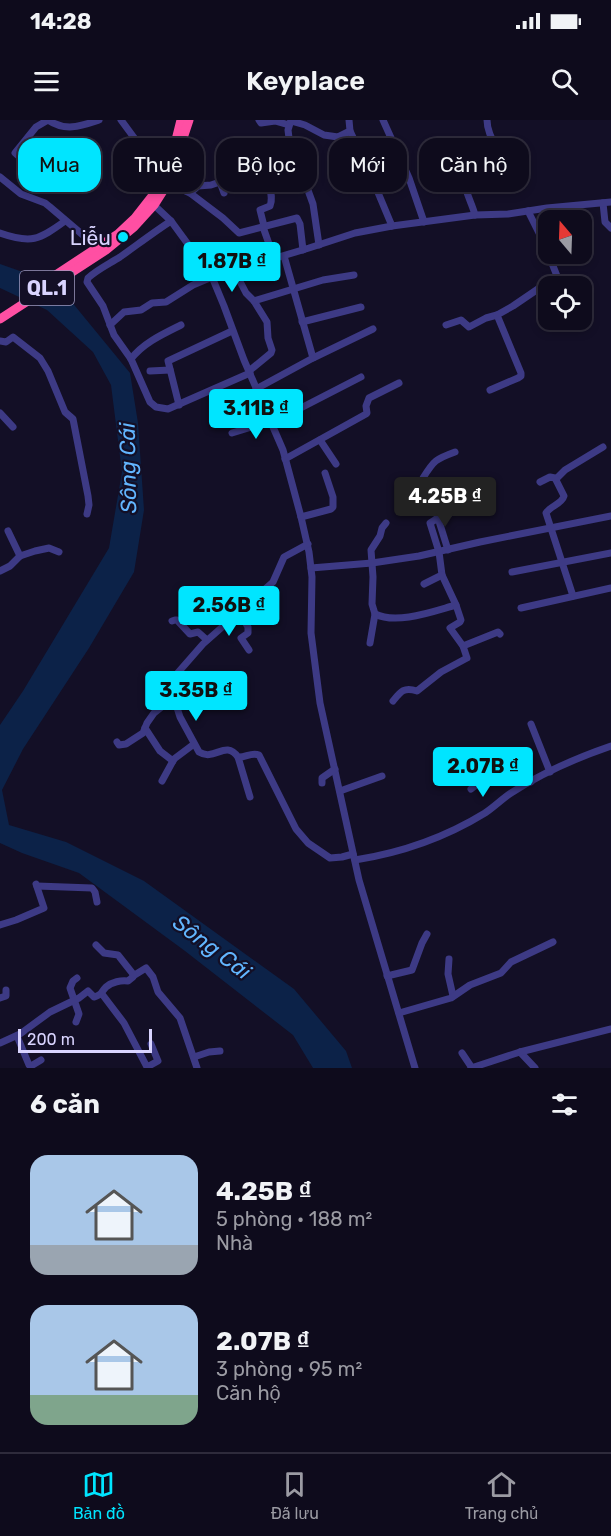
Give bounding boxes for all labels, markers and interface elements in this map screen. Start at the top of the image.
text: 14:28 [30,8,92,35]
icon: menu [30,65,63,98]
text: Keyplace [246,65,365,97]
icon: search [548,65,581,98]
chip: Mua [18,138,101,192]
chip: Thuê [113,138,204,192]
chip: Bộ lọc [216,138,317,192]
chip: Mới [329,138,407,192]
chip: Căn hộ [419,138,529,192]
north arrow [538,210,592,264]
map controls [538,210,592,330]
place label: Liễu [70,225,111,250]
marker: Liễu [116,230,130,244]
pin: 1.87B ₫ [177,242,287,293]
text: 1.87B ₫ [197,249,267,273]
road number: QL.1 [20,271,74,305]
button: locate [538,276,592,330]
pin: 3.11B ₫ [201,389,311,440]
text: 3.11B ₫ [223,396,289,420]
water label: Sông Cái [114,422,142,514]
pin: 4.25B ₫ [390,477,500,528]
text: 4.25B ₫ [408,484,482,508]
pin: 2.56B ₫ [174,586,284,637]
text: 2.56B ₫ [192,593,266,617]
pin: 3.35B ₫ [141,671,251,722]
text: 3.35B ₫ [159,678,233,702]
pin: 2.07B ₫ [428,747,538,798]
text: 2.07B ₫ [447,754,519,778]
water label: Sông Cái [168,909,257,986]
scale bar [18,1026,152,1054]
text: 200 m [27,1030,75,1049]
icon: filters [548,1088,581,1121]
text: 6 căn [30,1089,100,1120]
text: 4.25B ₫ [216,1176,312,1207]
icon: home [78,1179,150,1251]
text: 5 phòng · 188 m² [216,1207,372,1231]
text: Nhà [216,1231,253,1255]
text: 2.07B ₫ [216,1326,310,1357]
icon: home [78,1329,150,1401]
text: 3 phòng · 95 m² [216,1357,362,1381]
text: Căn hộ [216,1381,281,1405]
tab: Bản đồ [73,1468,125,1523]
tab: Đã lưu [271,1468,319,1523]
tab: Trang chủ [465,1468,538,1523]

